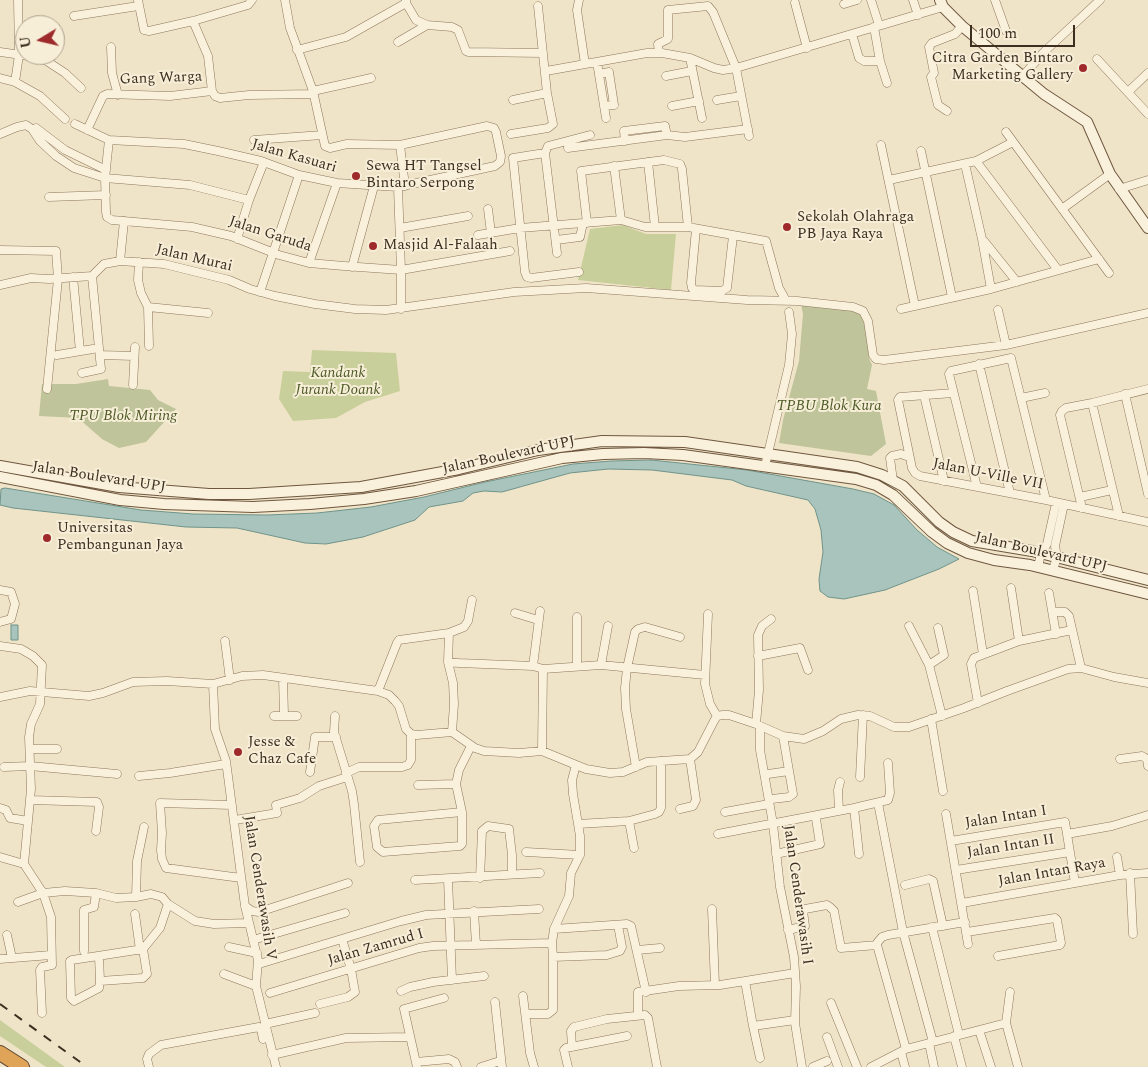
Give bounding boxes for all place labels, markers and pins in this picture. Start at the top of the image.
place label: Citra Garden Bintaro Marketing Gallery [932,50,1073,85]
marker: Citra Garden Bintaro Marketing Gallery [1077,62,1089,74]
place label: Sewa HT Tangsel Bintaro Serpong [366,158,482,193]
marker: Sewa HT Tangsel Bintaro Serpong [350,170,362,182]
place label: Sekolah Olahraga PB Jaya Raya [797,209,914,244]
marker: Sekolah Olahraga PB Jaya Raya [781,221,793,233]
place label: Masjid Al-Falaah [383,237,498,255]
marker: Masjid Al-Falaah [367,240,379,252]
place label: Universitas Pembangunan Jaya [57,520,183,555]
marker: Universitas Pembangunan Jaya [41,532,53,544]
place label: Jesse & Chaz Cafe [248,734,316,769]
marker: Jesse & Chaz Cafe [232,746,244,758]

